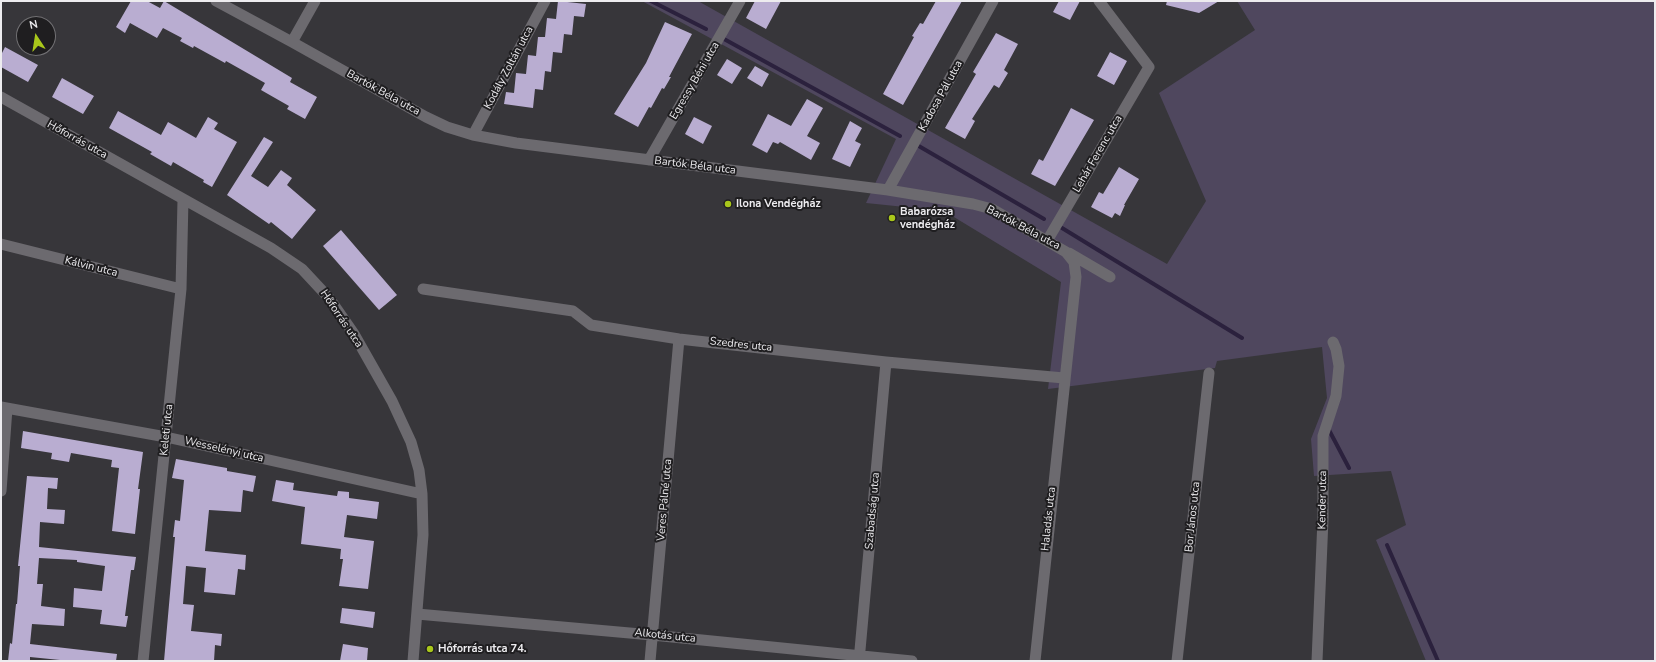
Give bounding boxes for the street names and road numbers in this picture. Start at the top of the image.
street label: Kodály Zoltán utca [482,24,536,112]
street label: Egressy Béni utca [667,40,723,122]
street label: Kadosa Pál utca [916,58,966,134]
street label: Bartók Béla utca [344,67,422,119]
street label: Lehár Ferenc utca [1071,113,1125,195]
street label: Hőforrás utca [45,118,109,162]
street label: Bartók Béla utca [654,154,736,178]
street label: Bartók Béla utca [984,203,1062,253]
street label: Kálvin utca [63,254,119,280]
street label: Hőforrás utca [317,288,365,350]
street label: Szedres utca [709,335,773,355]
street label: Keleti utca [158,404,176,456]
street label: Wesselényi utca [183,434,265,466]
street label: Veres Pálné utca [655,458,675,542]
street label: Kender utca [1316,471,1330,529]
street label: Szabadság utca [863,472,883,550]
street label: Bor János utca [1183,481,1203,553]
street label: Haladás utca [1039,486,1059,552]
street label: Alkotás utca [634,626,696,646]

